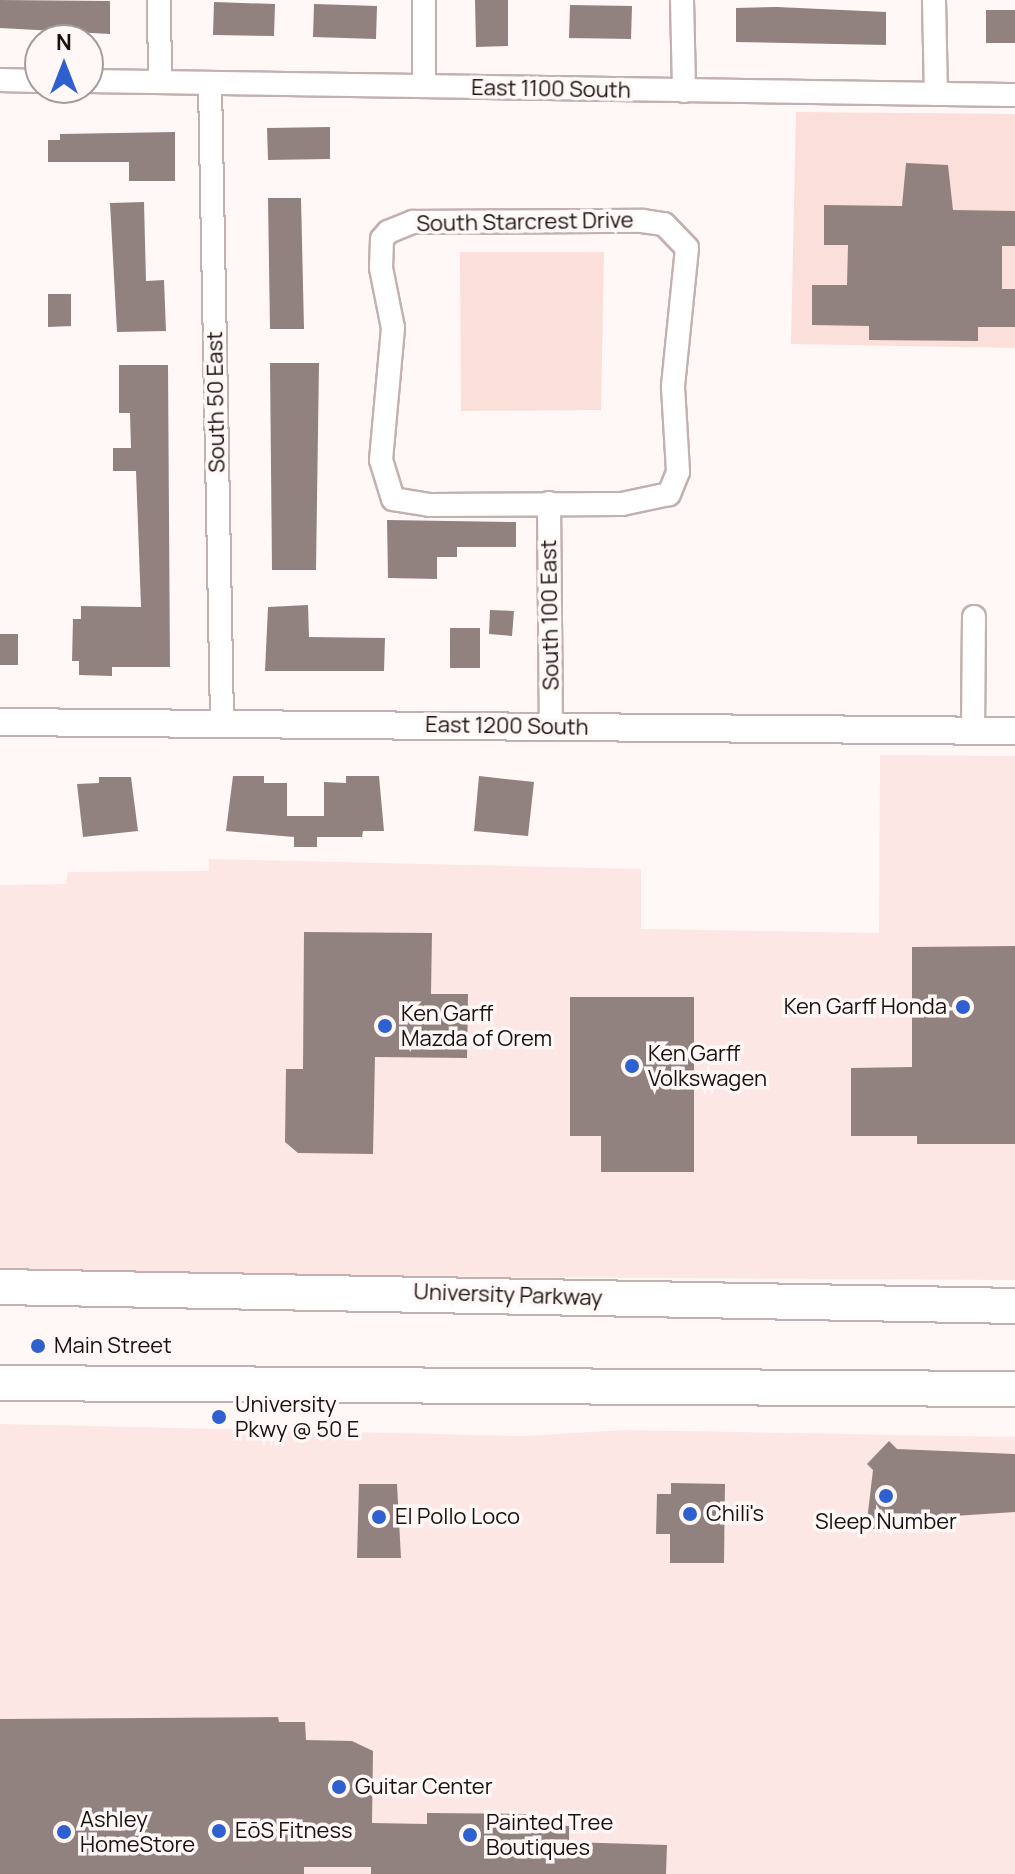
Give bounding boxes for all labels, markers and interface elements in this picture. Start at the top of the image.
north arrow [24,24,104,104]
text: N [56,27,72,57]
street label: East 1100 South [471,74,631,104]
street label: South Starcrest Drive [416,207,634,237]
street label: South 50 East [202,331,230,473]
street label: South 100 East [535,539,565,691]
street label: East 1200 South [425,711,589,741]
place label: Ken Garff Honda [784,994,947,1020]
marker: Ken Garff Honda [954,998,972,1016]
place label: Ken Garff Mazda of Orem [401,1000,552,1052]
marker: Ken Garff Mazda of Orem [376,1017,394,1035]
place label: Ken Garff Volkswagen [648,1040,767,1092]
marker: Ken Garff Volkswagen [623,1057,641,1075]
street label: University Parkway [413,1279,603,1311]
place label: Main Street [54,1333,172,1359]
marker: Main Street [29,1337,47,1355]
place label: University Pkwy @ 50 E [235,1391,359,1442]
marker: University Pkwy @ 50 E [210,1408,228,1426]
marker: Sleep Number [877,1487,895,1505]
place label: Chili's [706,1501,764,1527]
place label: El Pollo Loco [395,1504,520,1530]
marker: Chili's [681,1505,699,1523]
marker: El Pollo Loco [370,1508,388,1526]
place label: Sleep Number [815,1509,957,1535]
place label: Guitar Center [355,1774,493,1800]
marker: Guitar Center [330,1778,348,1796]
place label: Ashley HomeStore [80,1806,195,1858]
place label: Painted Tree Boutiques [486,1809,613,1860]
place label: EōS Fitness [235,1818,352,1844]
marker: EōS Fitness [210,1822,228,1840]
marker: Ashley HomeStore [55,1823,73,1841]
marker: Painted Tree Boutiques [461,1826,479,1844]

